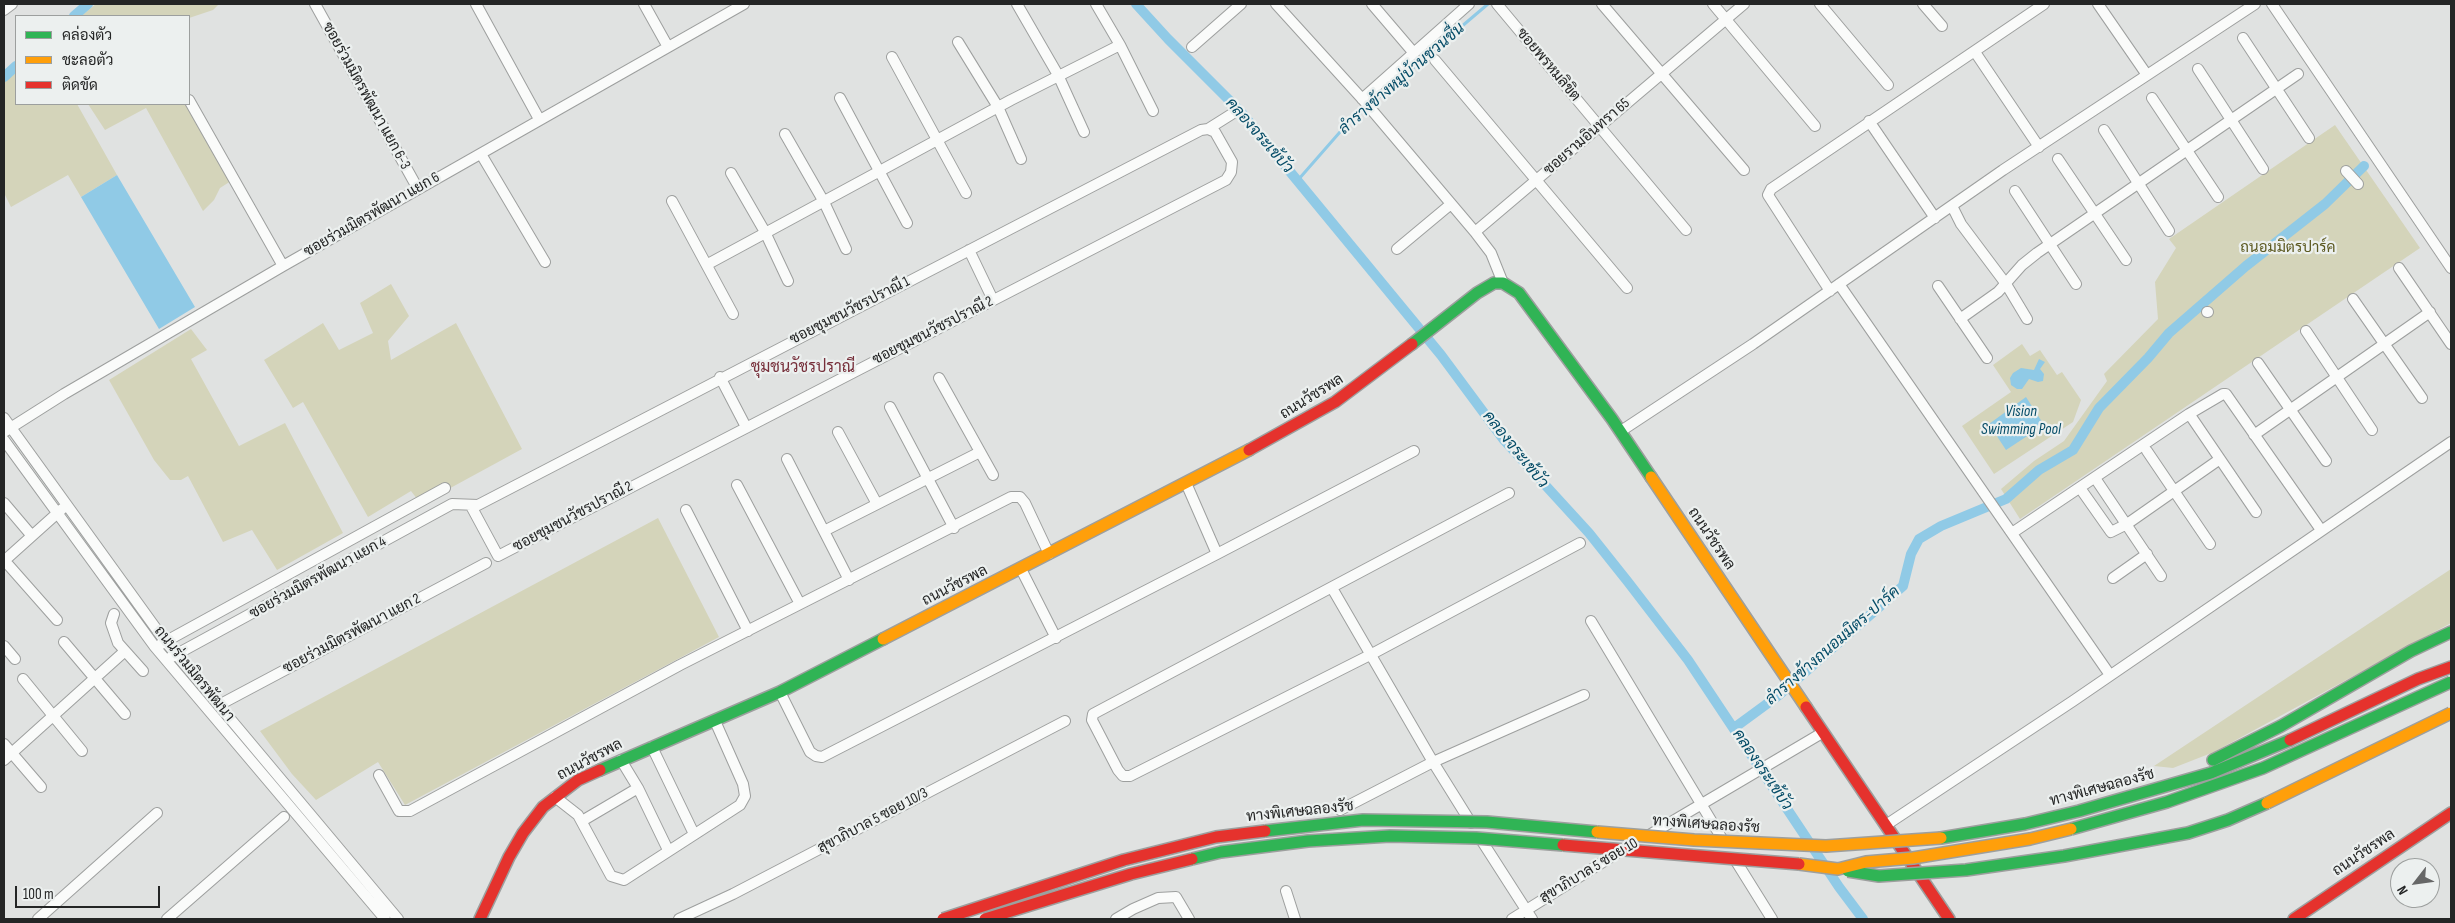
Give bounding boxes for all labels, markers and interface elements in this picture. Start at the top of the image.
legend [15,15,190,105]
street label: ซอยร่วมมิตรพัฒนา แยก 6-3 [318,19,414,173]
water label: ลำรางข้างหมู่บ้านชวนชื่น [1335,19,1469,139]
street label: ซอยพรหมลิขิต [1512,25,1584,105]
text: คล่องตัว [62,26,112,45]
text: ชะลอตัว [62,51,113,70]
text: ติดขัด [62,76,98,95]
water label: คลองจระเข้บัว [1221,94,1297,178]
street label: ซอยรามอินทรา 65 [1540,95,1634,179]
street label: ซอยร่วมมิตรพัฒนา แยก 6 [301,169,443,261]
park label: ถนอมมิตรปาร์ค [2240,239,2336,257]
street label: ซอยชุมชนวัชรปราณี 1 [787,273,913,349]
street label: ซอยชุมชนวัชรปราณี 2 [870,293,996,369]
district label: ชุมชนวัชรปราณี [751,358,855,378]
street label: ถนนวัชรพล [1277,370,1347,424]
water label: Vision Swimming Pool [1981,402,2061,440]
water label: คลองจระเข้บัว [1478,408,1552,492]
street label: ซอยชุมชนวัชรปราณี 2 [510,478,636,556]
street label: ถนนวัชรพล [1684,504,1738,574]
street label: ซอยร่วมมิตรพัฒนา แยก 4 [247,533,389,623]
street label: ถนนวัชรพล [919,562,991,610]
water label: ลำรางข้างถนอมมิตร-ปาร์ค [1762,582,1904,710]
street label: ซอยร่วมมิตรพัฒนา แยก 2 [280,590,424,678]
street label: ถนนร่วมมิตรพัฒนา [150,623,238,725]
water label: คลองจระเข้บัว [1728,726,1796,814]
street label: ถนนวัชรพล [554,735,626,785]
street label: ทางพิเศษฉลองรัช [2048,765,2156,811]
street label: สุขาภิบาล 5 ซอย 10/3 [815,784,931,858]
street label: ทางพิเศษฉลองรัช [1245,797,1355,827]
street label: ทางพิเศษฉลองรัช [1652,812,1760,838]
street label: ถนนวัชรพล [2329,826,2399,880]
street label: สุขาภิบาล 5 ซอย 10 [1537,835,1641,907]
north arrow [2390,858,2440,908]
scale bar [18,876,162,908]
text: N [2393,883,2412,898]
text: 100 m [23,885,54,904]

